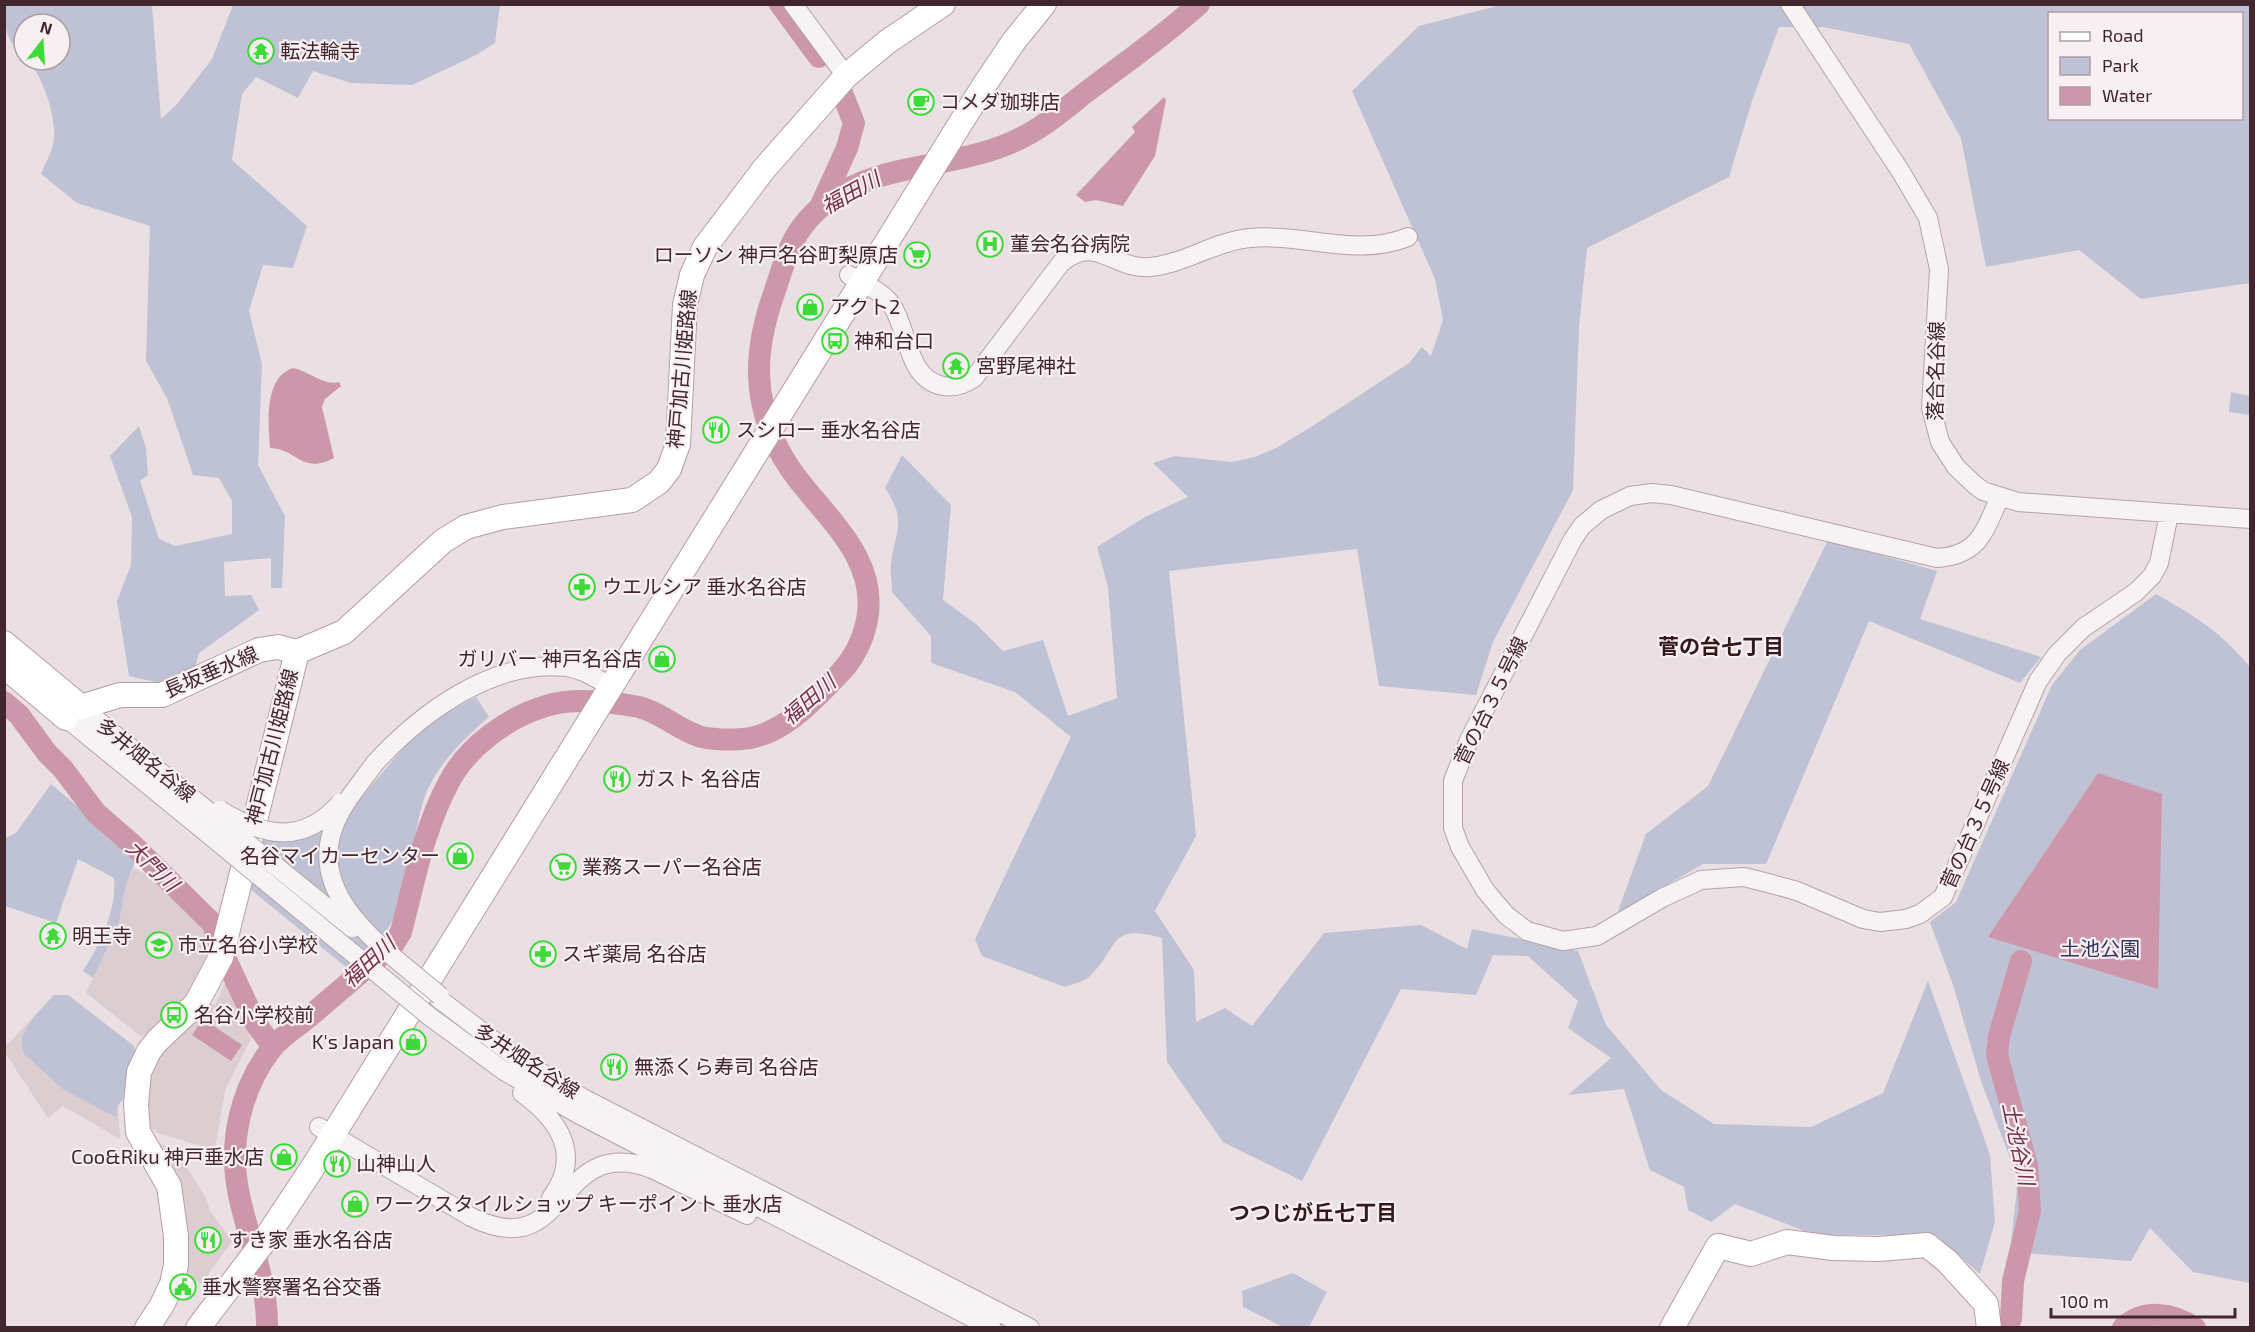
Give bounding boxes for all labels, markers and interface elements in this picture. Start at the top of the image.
north arrow [12,12,72,72]
legend [2048,12,2243,120]
text: N [38,16,55,38]
text: Road [2102,24,2143,46]
temple icon: 転法輪寺 [246,36,276,66]
place label: 転法輪寺 [280,38,360,62]
text: Park [2102,54,2139,76]
text: Water [2102,84,2152,106]
cafe icon: コメダ珈琲店 [906,87,936,117]
place label: コメダ珈琲店 [940,89,1060,113]
water label: 福田川 [817,165,886,218]
hospital icon: 菫会名谷病院 [975,229,1005,259]
place label: 菫会名谷病院 [1010,231,1130,255]
supermarket icon: ローソン 神戸名谷町梨原店 [902,240,932,270]
place label: ローソン 神戸名谷町梨原店 [654,242,898,266]
street label: 神戸加古川姫路線 [662,288,700,450]
shop icon: アクト2 [795,292,825,322]
place label: アクト2 [830,294,900,318]
street label: 落合名谷線 [1922,321,1948,421]
bus stop icon: 神和台口 [820,326,850,356]
place label: 神和台口 [854,328,934,352]
temple icon: 宮野尾神社 [941,351,971,381]
place label: 宮野尾神社 [976,353,1076,377]
restaurant icon: スシロー 垂水名谷店 [701,415,731,445]
place label: スシロー 垂水名谷店 [736,417,920,441]
pharmacy icon: ウエルシア 垂水名谷店 [567,572,597,602]
place label: ウエルシア 垂水名谷店 [602,574,806,598]
street label: 菅の台３５号線 [1449,632,1532,769]
district label: 菅の台七丁目 [1658,633,1784,658]
street label: 長坂垂水線 [160,640,261,702]
shop icon: ガリバー 神戸名谷店 [647,644,677,674]
place label: ガリバー 神戸名谷店 [458,646,642,670]
street label: 神戸加古川姫路線 [240,666,302,827]
water label: 福田川 [776,667,841,729]
street label: 多井畑名谷線 [92,712,201,806]
street label: 菅の台３５号線 [1935,755,2014,892]
restaurant icon: ガスト 名谷店 [602,764,632,794]
place label: ガスト 名谷店 [636,766,760,790]
water label: 大門川 [122,834,186,897]
shop icon: 名谷マイカーセンター [445,841,475,871]
place label: 名谷マイカーセンター [240,843,440,867]
supermarket icon: 業務スーパー名谷店 [548,852,578,882]
place label: 業務スーパー名谷店 [582,854,762,878]
temple icon: 明王寺 [38,921,68,951]
place label: 明王寺 [72,923,132,947]
water label: 福田川 [336,929,401,992]
school or university icon: 市立名谷小学校 [144,930,174,960]
place label: 市立名谷小学校 [178,932,318,956]
park label: 土池公園 [2060,936,2140,960]
pharmacy icon: スギ薬局 名谷店 [528,939,558,969]
place label: スギ薬局 名谷店 [562,941,706,965]
bus stop icon: 名谷小学校前 [159,1000,189,1030]
place label: 名谷小学校前 [194,1002,314,1026]
street label: 多井畑名谷線 [471,1017,584,1103]
shop icon: K's Japan [398,1027,428,1057]
place label: K's Japan [312,1029,394,1053]
restaurant icon: 無添くら寿司 名谷店 [599,1052,629,1082]
place label: 無添くら寿司 名谷店 [634,1054,818,1078]
water label: 土池谷川 [1999,1100,2041,1189]
shop icon: Coo&Riku 神戸垂水店 [269,1142,299,1172]
place label: Coo&Riku 神戸垂水店 [71,1144,264,1168]
restaurant icon: 山神山人 [322,1149,352,1179]
place label: 山神山人 [356,1151,436,1175]
shop icon: ワークスタイルショップ キーポイント 垂水店 [340,1189,370,1219]
place label: ワークスタイルショップ キーポイント 垂水店 [374,1191,782,1215]
district label: つつじが丘七丁目 [1229,1199,1397,1224]
restaurant icon: すき家 垂水名谷店 [193,1225,223,1255]
place label: すき家 垂水名谷店 [228,1227,392,1251]
public building icon: 垂水警察署名谷交番 [168,1272,198,1302]
place label: 垂水警察署名谷交番 [202,1274,382,1298]
scale bar [2051,1281,2236,1319]
text: 100 m [2060,1290,2109,1312]

